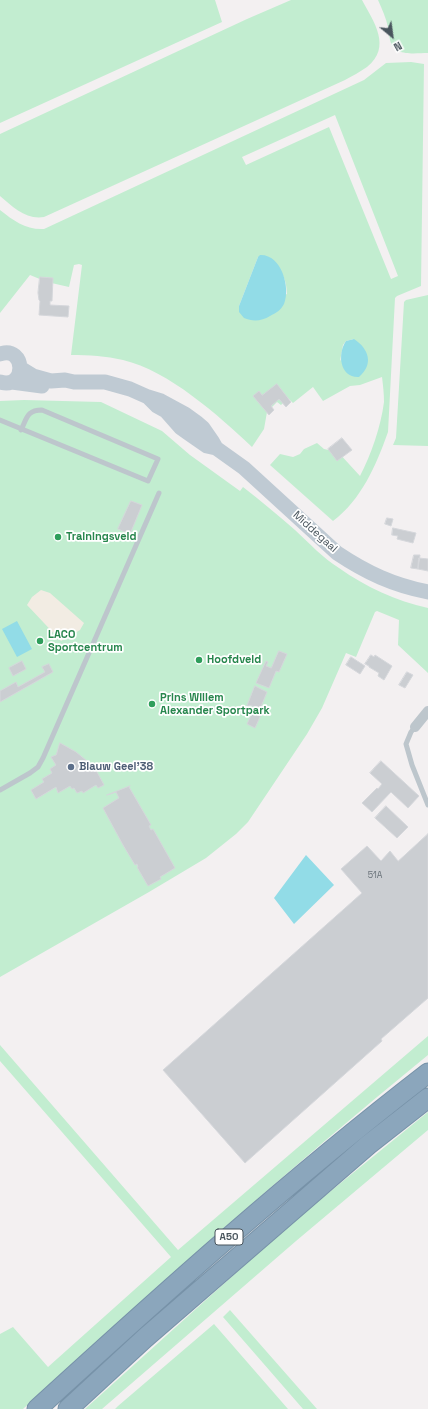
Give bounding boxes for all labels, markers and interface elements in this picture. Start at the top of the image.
north arrow [372,16,412,56]
text: N [391,39,404,54]
street label: Middegaal [290,509,340,555]
place label: Trainingsveld [66,530,136,544]
marker: Trainingsveld [53,532,63,542]
place label: LACO Sportcentrum [48,628,123,654]
marker: LACO Sportcentrum [35,636,45,646]
place label: Hoofdveld [207,653,261,667]
marker: Hoofdveld [194,655,204,665]
place label: Prins Willem Alexander Sportpark [160,691,270,717]
marker: Prins Willem Alexander Sportpark [147,699,157,709]
place label: Blauw Geel'38 [79,760,153,774]
marker: Blauw Geel'38 [66,762,76,772]
house number: 51A [368,871,382,881]
road number: A50 [215,1229,243,1245]

